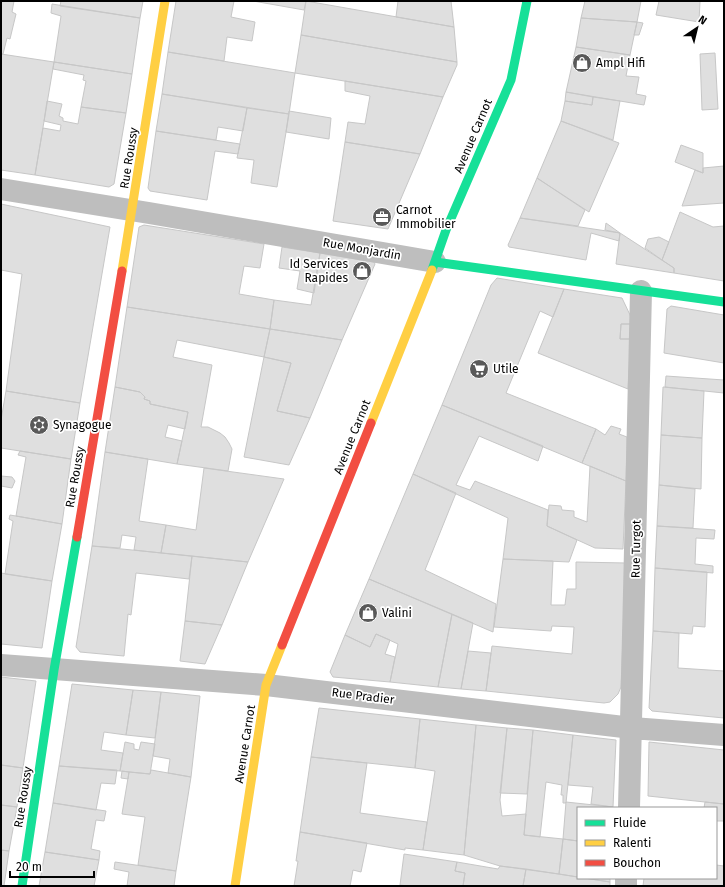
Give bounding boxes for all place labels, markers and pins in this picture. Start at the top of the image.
shop icon: Ampl Hifi [571,52,593,74]
place label: Ampl Hifi [596,56,645,70]
place label: Carnot Immobilier [396,203,456,231]
office icon: Carnot Immobilier [371,206,393,228]
place label: Id Services Rapides [289,257,348,285]
shop icon: Id Services Rapides [351,260,373,282]
supermarket icon: Utile [468,358,490,380]
place label: Utile [493,362,519,376]
synagogue icon: Synagogue [28,414,50,436]
place label: Synagogue [53,418,111,432]
shop icon: Valini [357,602,379,624]
place label: Valini [382,606,412,620]

